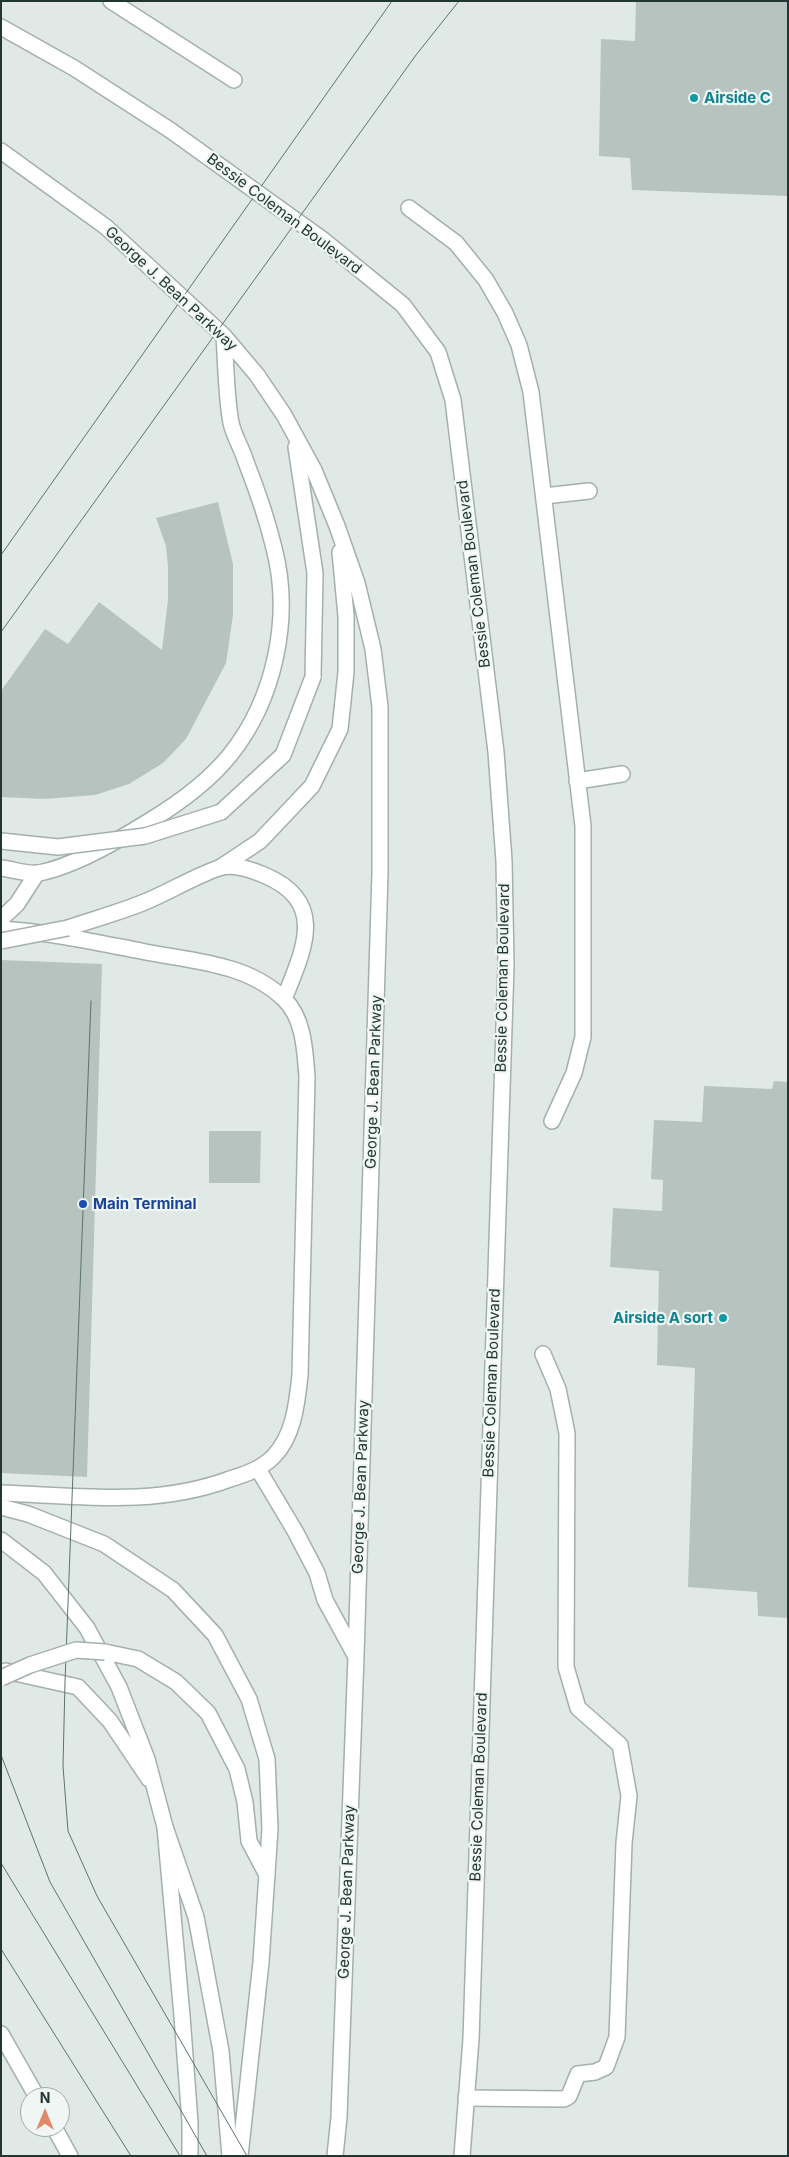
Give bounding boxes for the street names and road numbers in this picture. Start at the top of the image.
street label: Bessie Coleman Boulevard [203,150,365,278]
street label: George J. Bean Parkway [101,223,241,355]
street label: Bessie Coleman Boulevard [454,479,494,669]
street label: Bessie Coleman Boulevard [492,883,514,1073]
street label: George J. Bean Parkway [362,995,386,1169]
street label: Bessie Coleman Boulevard [480,1288,504,1478]
street label: George J. Bean Parkway [349,1400,373,1574]
street label: Bessie Coleman Boulevard [467,1692,491,1882]
street label: George J. Bean Parkway [335,1805,359,1979]

